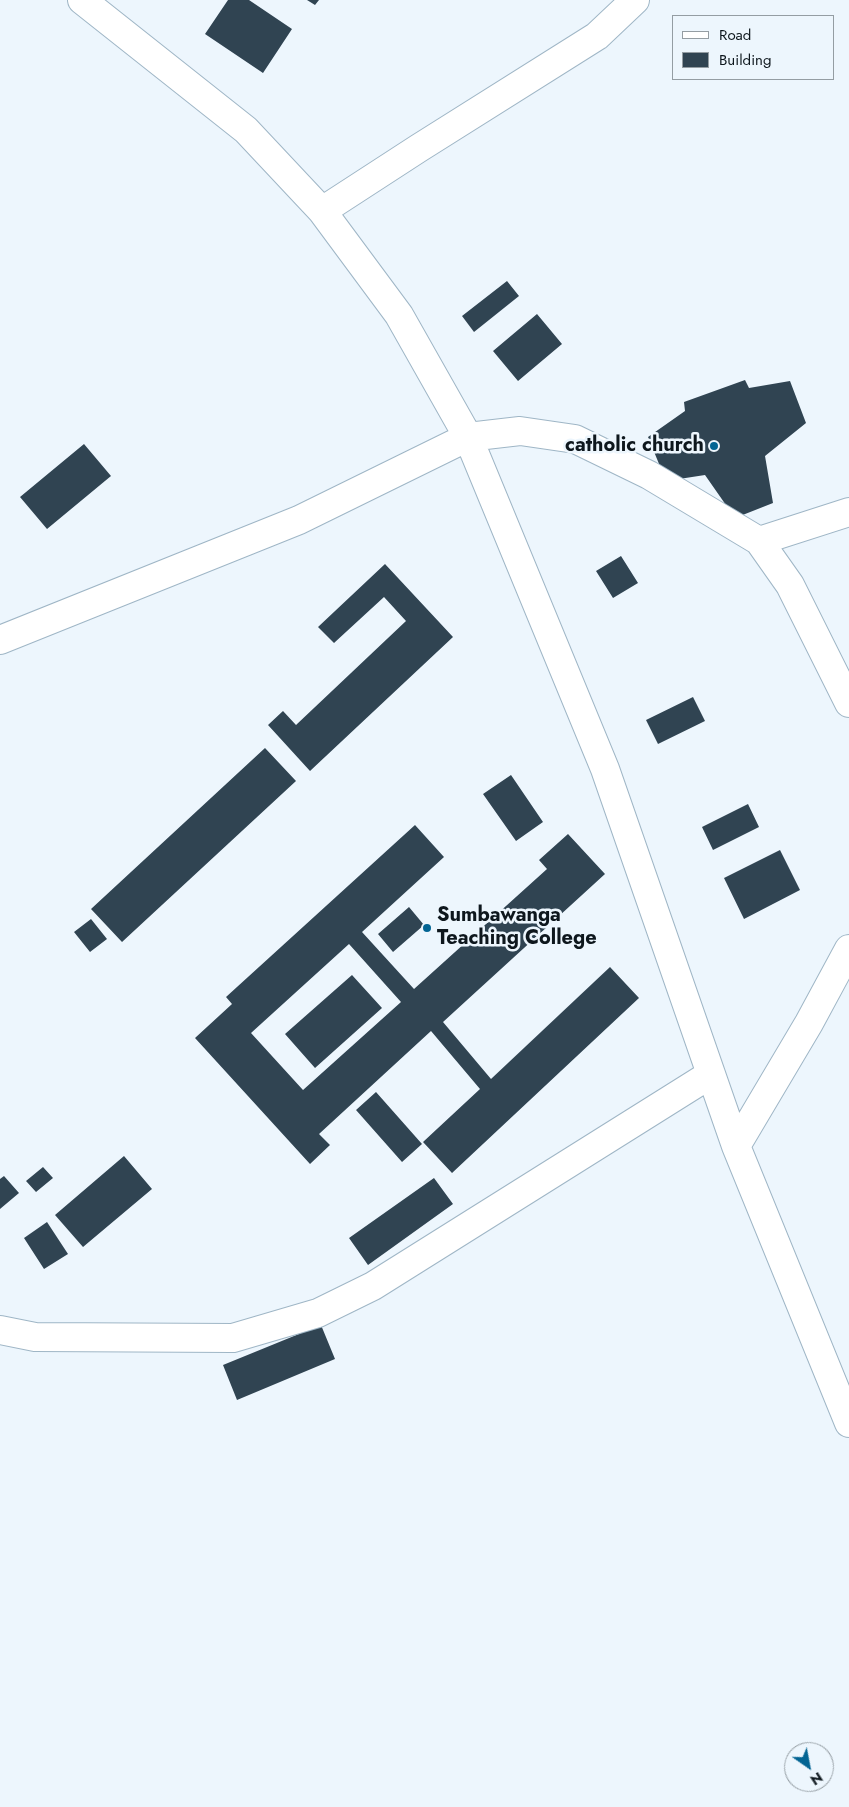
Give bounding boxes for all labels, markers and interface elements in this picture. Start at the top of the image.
legend [672,15,834,80]
text: Road [719,24,751,46]
text: Building [719,49,771,71]
place label: catholic church [565,434,704,458]
marker: catholic church [708,440,720,452]
place label: Sumbawanga Teaching College [437,904,597,951]
marker: Sumbawanga Teaching College [421,922,433,934]
north arrow [784,1742,834,1792]
text: N [807,1767,827,1790]

